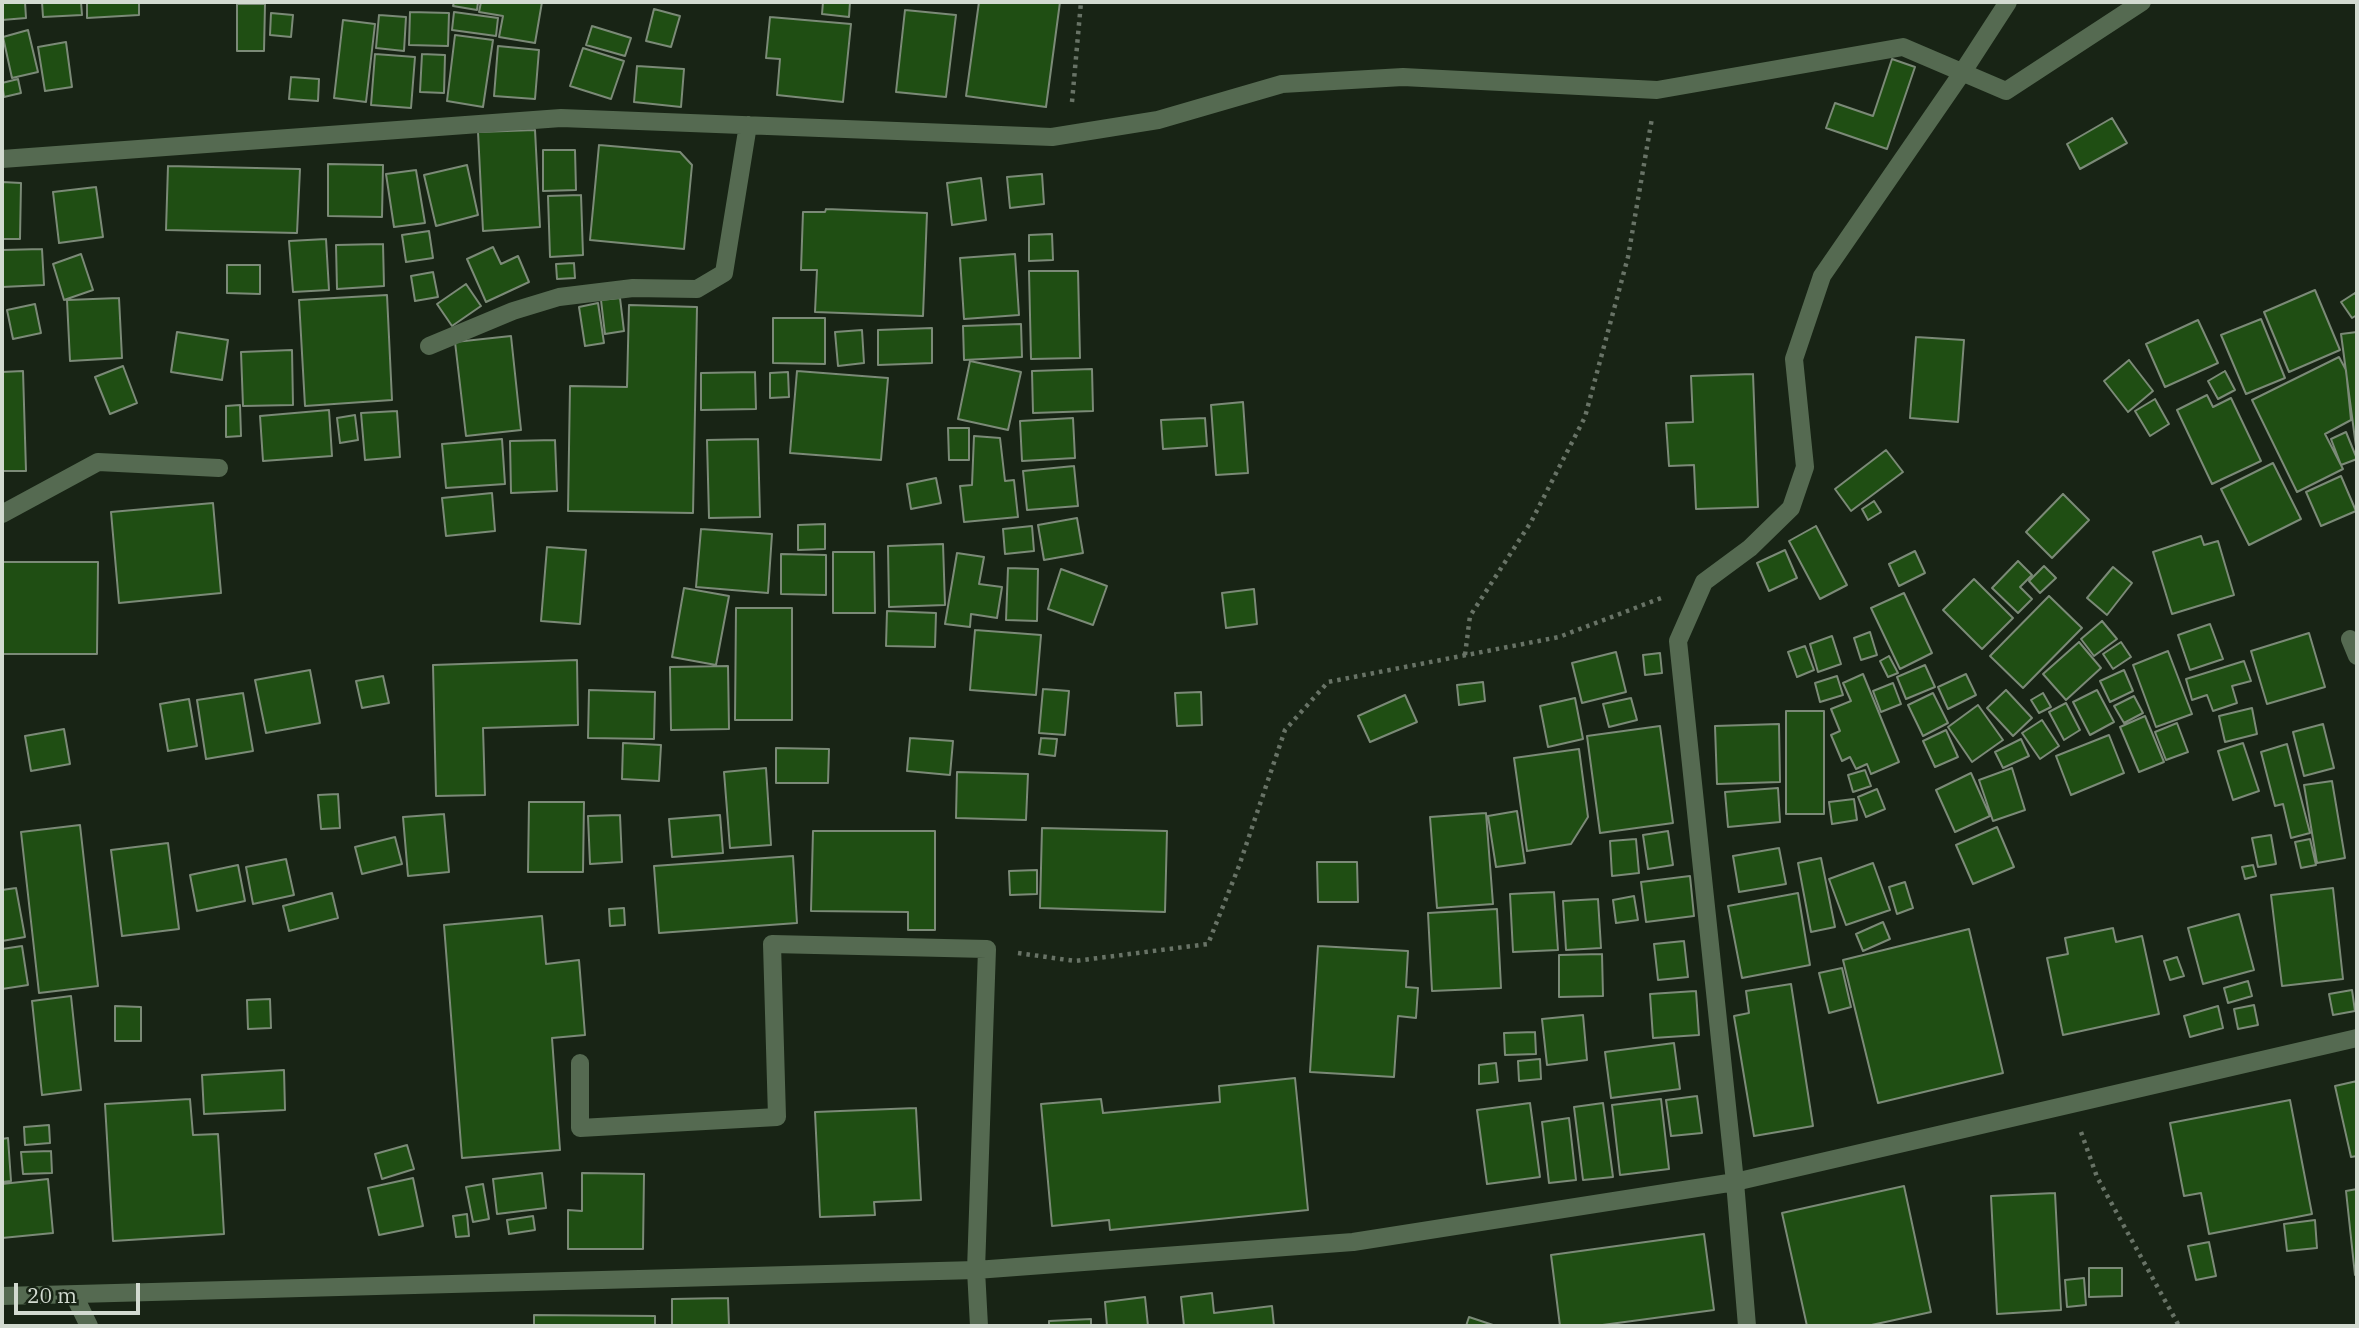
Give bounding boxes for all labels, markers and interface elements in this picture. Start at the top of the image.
scale bar [18,1268,144,1312]
text: 20 m [27,1281,77,1309]

